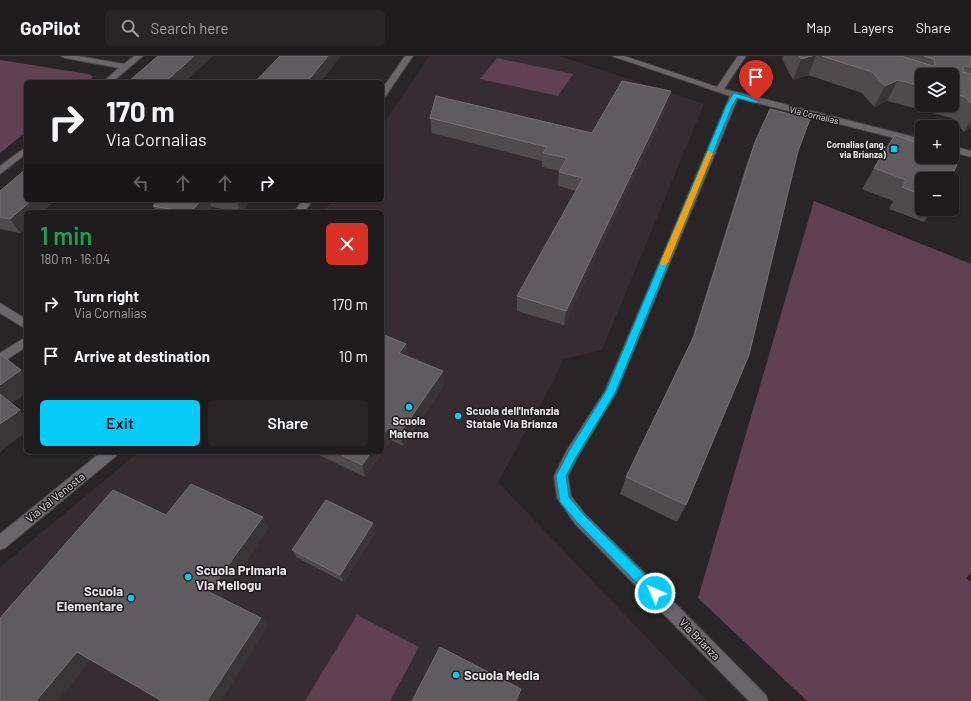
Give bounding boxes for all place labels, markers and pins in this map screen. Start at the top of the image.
pin [739,60,773,101]
place label: Cornalias (ang. via Brianza) [827,139,887,160]
marker: Cornalias (ang. via Brianza) [889,144,899,154]
marker: Scuola Materna [404,402,414,412]
place label: Scuola dell'Infanzia Statale Via Brianza [466,404,559,430]
marker: Scuola dell'Infanzia Statale Via Brianza [453,411,463,421]
place label: Scuola Materna [389,414,429,440]
place label: Scuola Primaria Via Meilogu [196,562,287,593]
marker: Scuola Primaria Via Meilogu [183,572,193,582]
place label: Scuola Elementare [56,583,123,614]
marker: Scuola Elementare [126,593,136,603]
place label: Scuola Media [464,667,540,683]
marker: Scuola Media [451,670,461,680]

